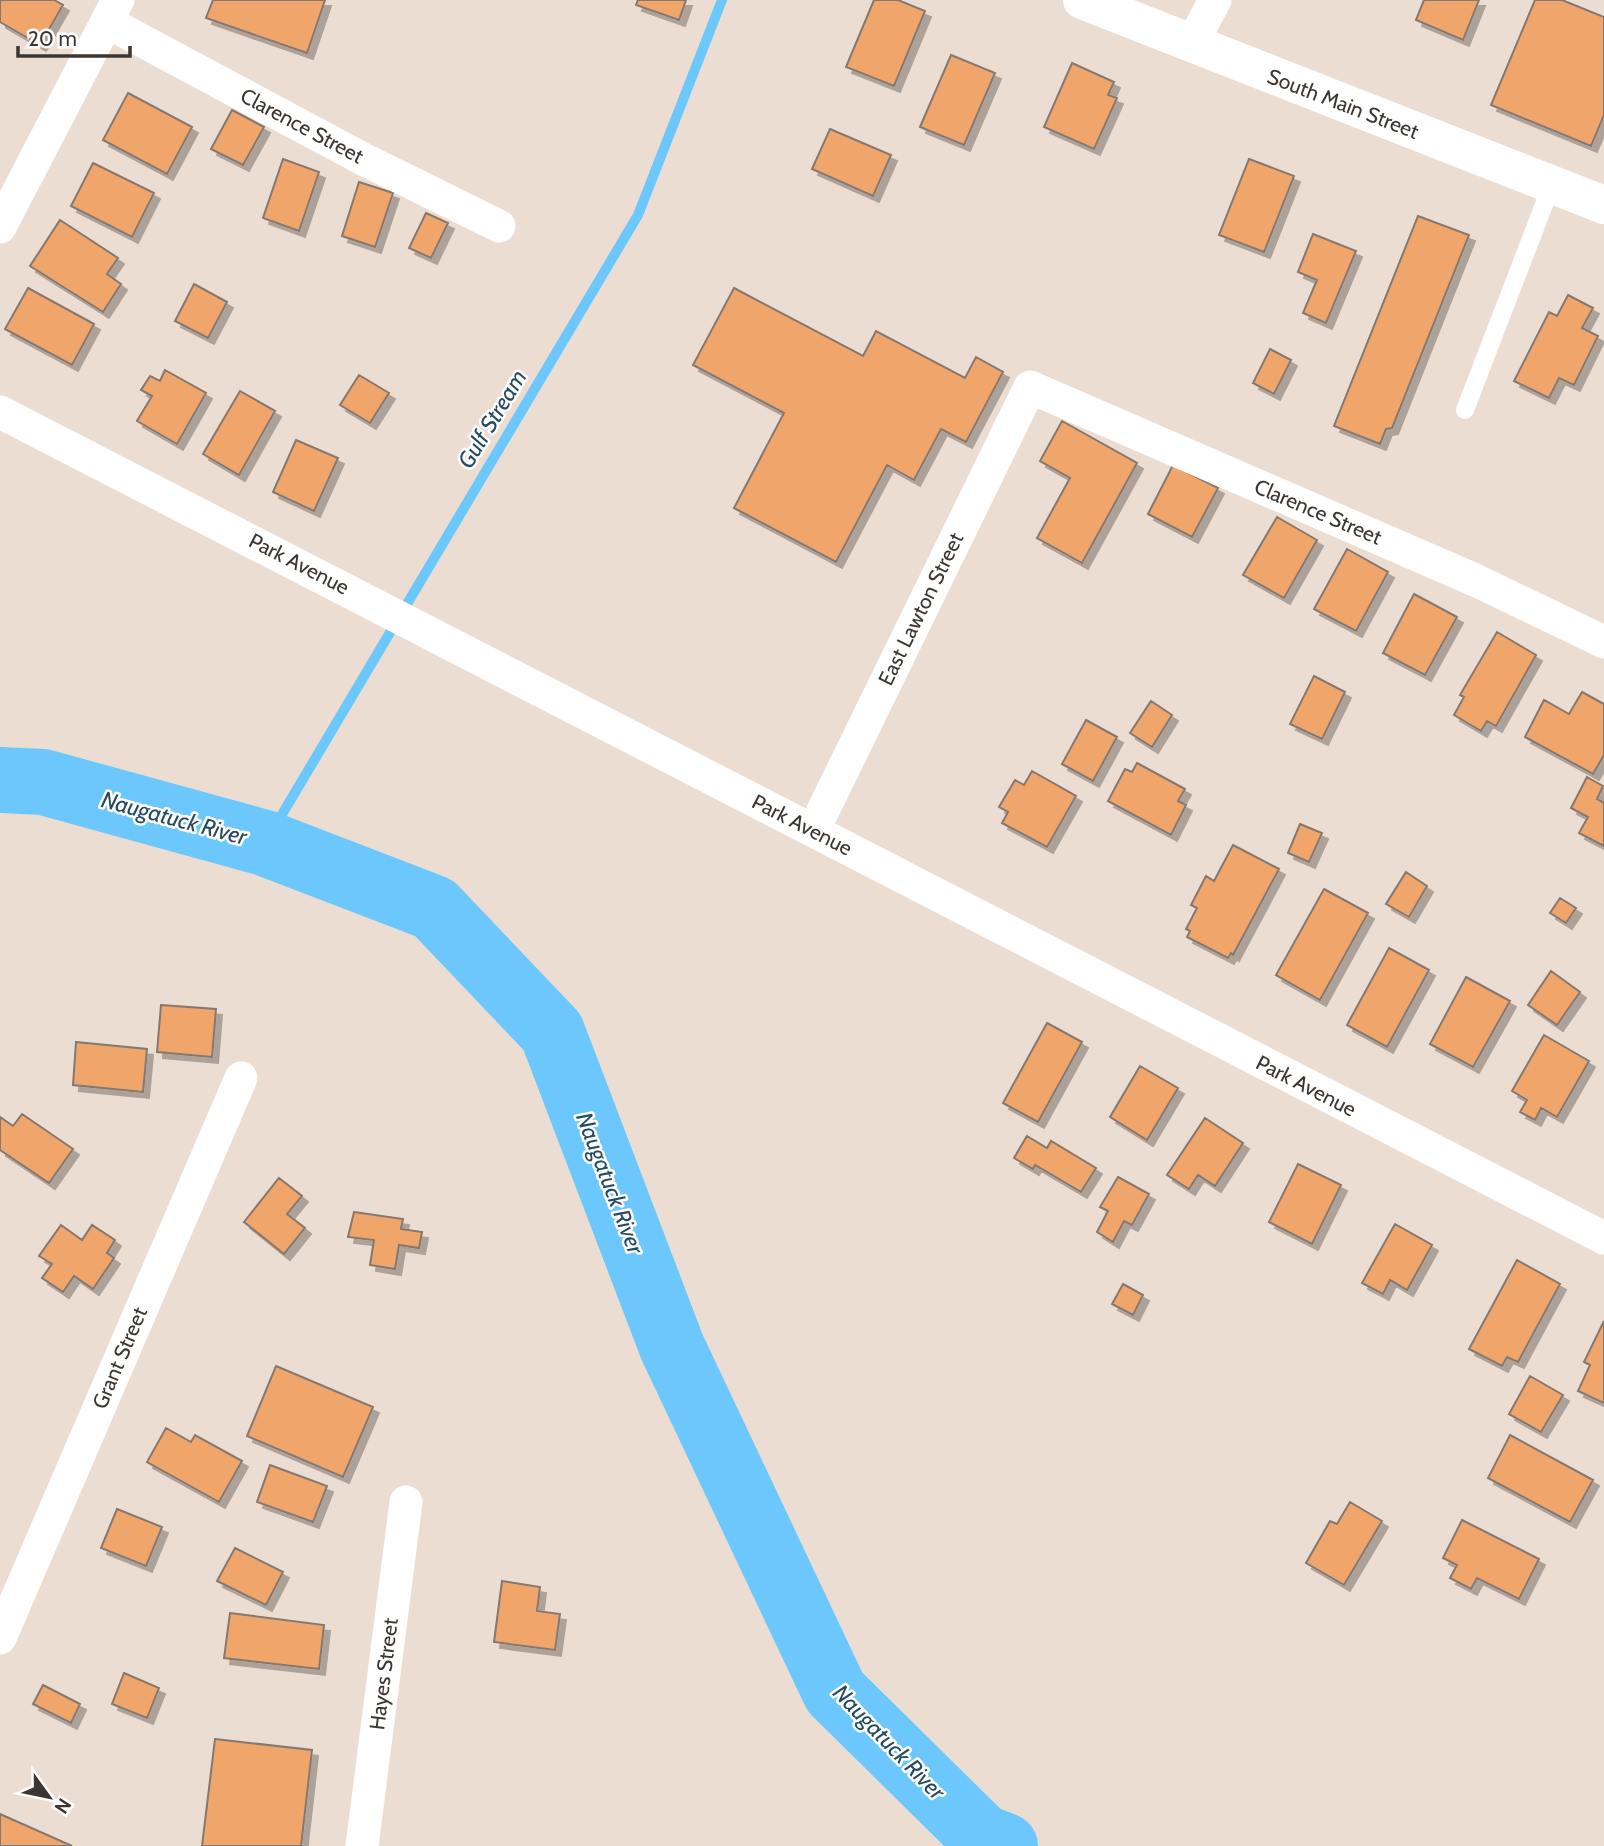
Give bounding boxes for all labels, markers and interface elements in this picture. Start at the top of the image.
scale bar [18,14,130,58]
text: 20 m [28,26,77,51]
street label: South Main Street [1264,63,1422,144]
street label: Clarence Street [236,83,368,168]
water label: Gulf Stream [452,365,532,473]
street label: Clarence Street [1251,474,1386,550]
street label: Park Avenue [245,528,354,600]
street label: East Lawton Street [873,528,968,689]
water label: Naugatuck River [98,785,251,851]
street label: Park Avenue [748,789,857,861]
street label: Park Avenue [1252,1050,1361,1122]
water label: Naugatuck River [570,1108,650,1259]
street label: Grant Street [87,1303,152,1412]
street label: Hayes Street [364,1616,403,1731]
water label: Naugatuck River [827,1679,952,1806]
north arrow [14,1762,84,1832]
text: N [50,1794,76,1818]

